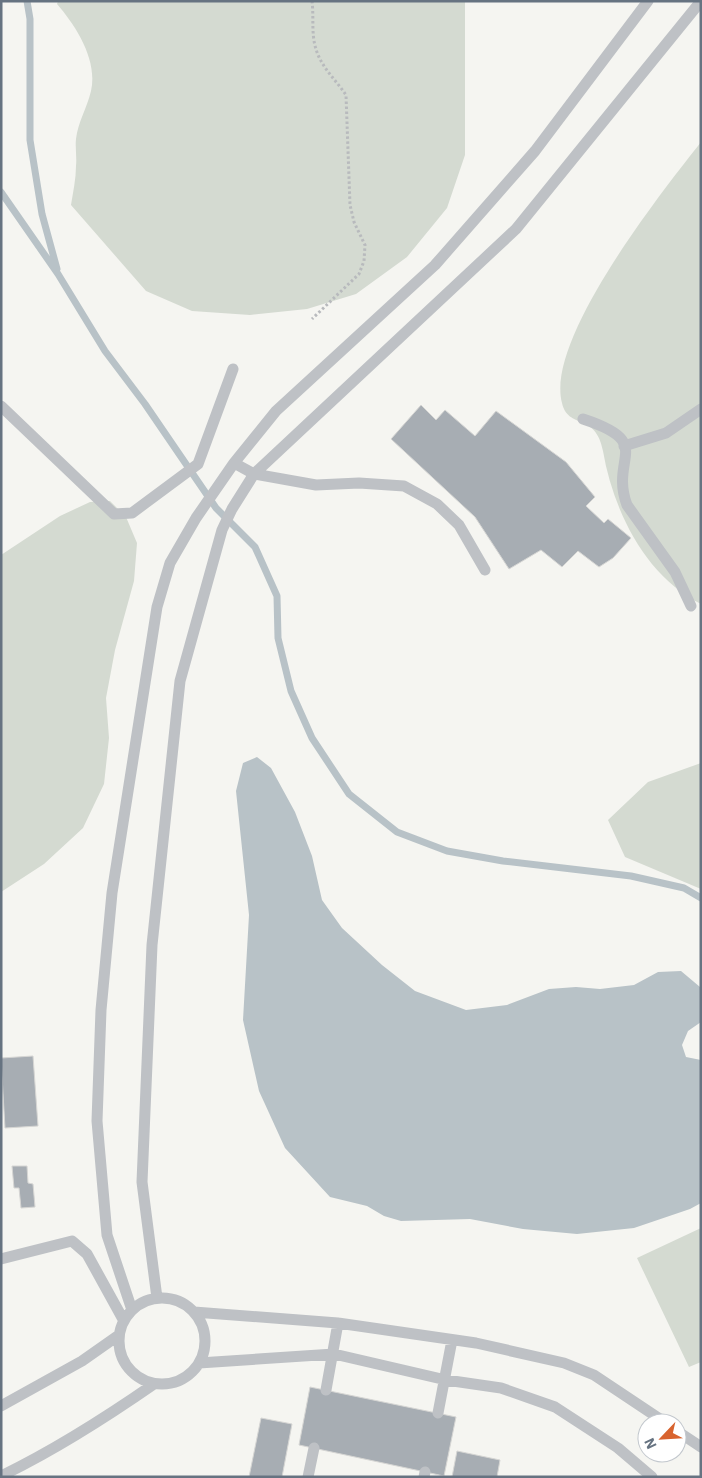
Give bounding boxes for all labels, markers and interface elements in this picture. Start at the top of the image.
north arrow [637,1413,687,1463]
text: N [640,1435,661,1452]

